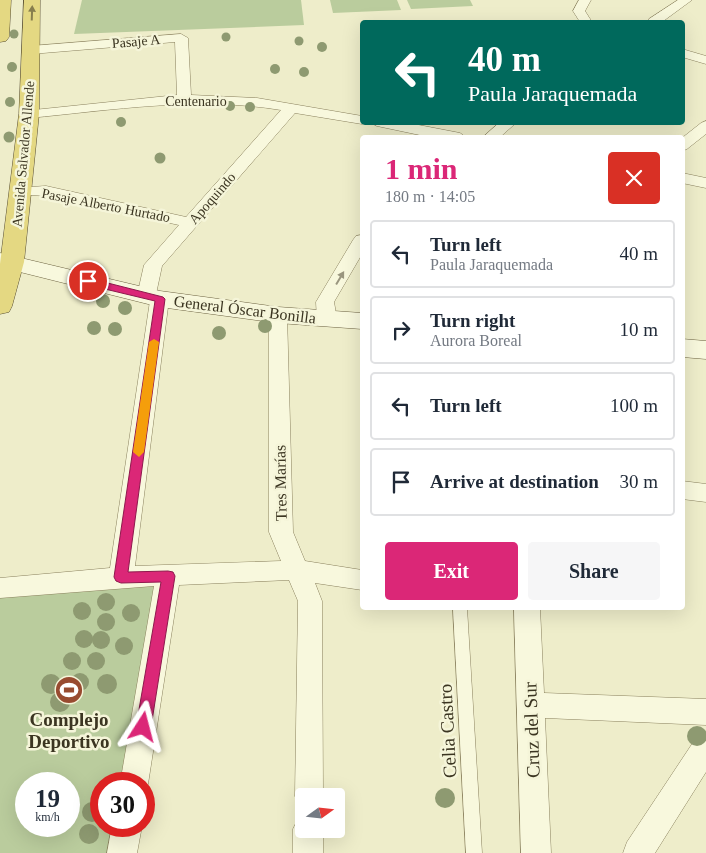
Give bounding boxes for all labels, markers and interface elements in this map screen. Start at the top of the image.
one-way arrow [28,5,36,21]
street label: Pasaje A [111,32,162,51]
icon: left [385,40,450,105]
text: 40 m [468,40,541,79]
street label: Avenida Salvador Allende [10,80,37,228]
text: Paula Jaraquemada [468,81,637,106]
street label: Centenario [165,94,227,109]
text: 1 min [385,152,458,185]
button: close [608,152,660,204]
street label: Apoquindo [186,170,239,227]
street label: Pasaje Alberto Hurtado [40,186,171,225]
text: 180 m · 14:05 [385,188,475,205]
text: Turn left [430,234,502,255]
icon: left [387,240,415,268]
text: 40 m [619,243,658,264]
text: Paula Jaraquemada [430,256,553,273]
pin [67,260,109,302]
icon: arrive [74,267,102,295]
one-way arrow [335,271,344,284]
street label: General Óscar Bonilla [173,291,317,327]
text: Turn right [430,310,515,331]
icon: right [387,316,415,344]
text: 10 m [619,319,658,340]
text: Aurora Boreal [430,332,522,349]
icon: left [387,392,415,420]
text: Turn left [430,395,502,416]
text: 100 m [610,395,658,416]
street label: Tres Marías [271,445,290,521]
icon: arrive [387,468,415,496]
text: Arrive at destination [430,471,599,492]
text: 30 m [619,471,658,492]
button: Exit [385,542,518,600]
button: Share [528,542,660,600]
sports icon: Complejo Deportivo [54,675,84,705]
street label: Cruz del Sur [519,681,544,778]
street label: Celia Castro [435,683,460,779]
position arrow [116,700,168,752]
place label: Complejo Deportivo [28,709,110,752]
speed limit sign: 30 [90,772,155,837]
text: 19 [35,785,60,812]
north arrow [295,788,345,838]
map controls [295,788,345,838]
text: km/h [35,810,60,824]

